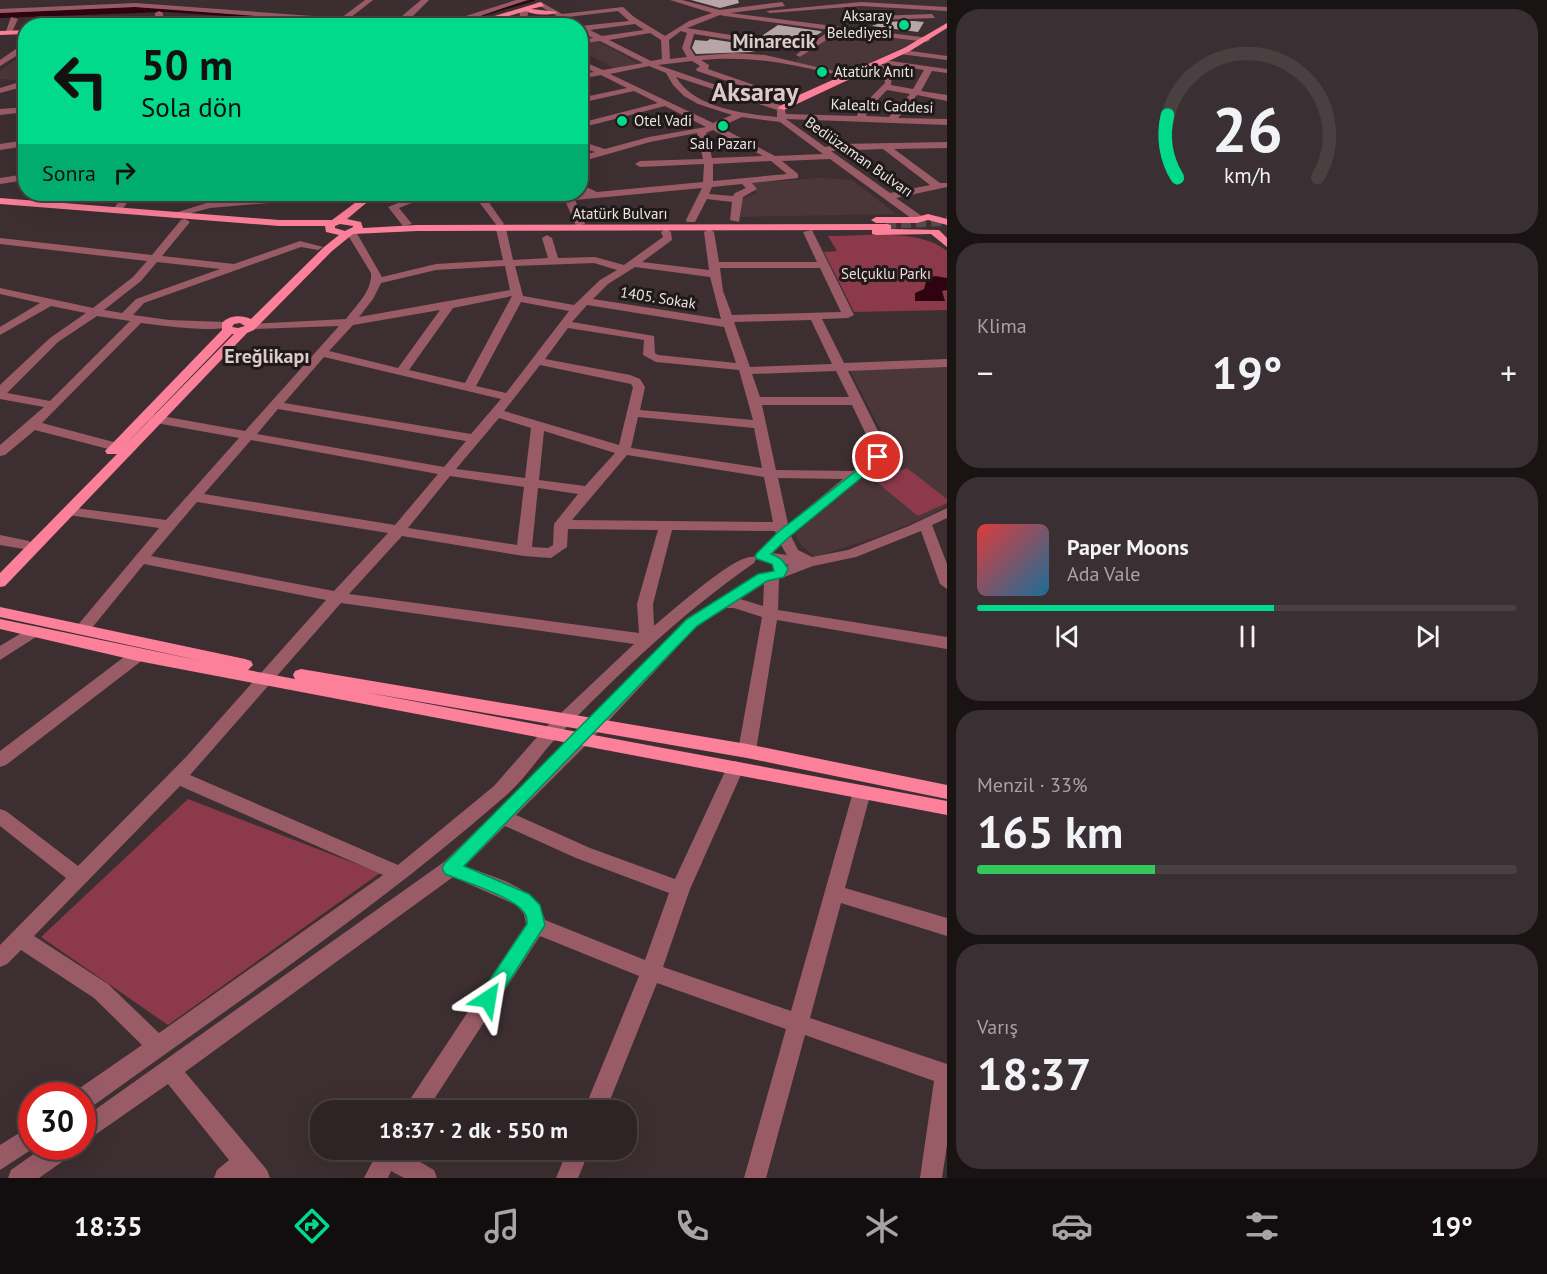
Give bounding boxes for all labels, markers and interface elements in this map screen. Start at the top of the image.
place label: Aksaray Belediyesi [827,6,892,42]
marker: Aksaray Belediyesi [897,18,911,32]
district label: Minarecik [732,28,816,54]
text: 50 m [141,37,233,92]
icon: left [42,42,120,120]
place label: Atatürk Anıtı [834,62,914,81]
marker: Atatürk Anıtı [815,65,829,79]
district label: Aksaray [712,75,799,108]
text: 26 [1212,89,1282,170]
text: Sola dön [141,90,242,124]
street label: Kalealtı Caddesi [830,94,934,117]
place label: Otel Vadi [634,111,692,130]
street label: Bediüzaman Bulvarı [802,112,917,201]
marker: Otel Vadi [615,114,629,128]
marker: Salı Pazarı [716,119,730,133]
place label: Salı Pazarı [690,134,756,153]
icon: right [108,156,141,189]
text: Sonra [42,159,96,187]
text: km/h [1223,162,1270,190]
street label: Atatürk Bulvarı [572,204,668,223]
park label: Selçuklu Parkı [841,264,931,283]
street label: 1405. Sokak [619,282,698,313]
text: Klima [977,313,1027,339]
district label: Ereğlikapı [224,343,310,369]
text: 19° [1212,343,1282,401]
text: − [977,351,994,394]
text: + [1500,351,1517,394]
pin [852,431,903,482]
icon: arrive [861,440,894,473]
text: Paper Moons [1067,533,1189,561]
text: Ada Vale [1067,561,1140,587]
icon: previous [1051,620,1084,653]
icon: pause [1231,620,1264,653]
icon: next [1411,620,1444,653]
text: Menzil · 33% [977,772,1087,798]
text: 165 km [977,802,1123,860]
position arrow [456,967,520,1031]
text: Varış [977,1014,1018,1040]
text: 18:37 [977,1044,1091,1102]
speed limit sign: 30 [18,1082,96,1160]
text: 18:37 · 2 dk · 550 m [379,1116,568,1144]
icon: directions [291,1205,333,1247]
icon: music [481,1205,523,1247]
icon: phone [671,1205,713,1247]
icon: climate [861,1205,903,1247]
icon: car [1051,1205,1093,1247]
icon: filters [1241,1205,1283,1247]
text: 18:35 [74,1209,143,1243]
text: 19° [1431,1209,1473,1243]

